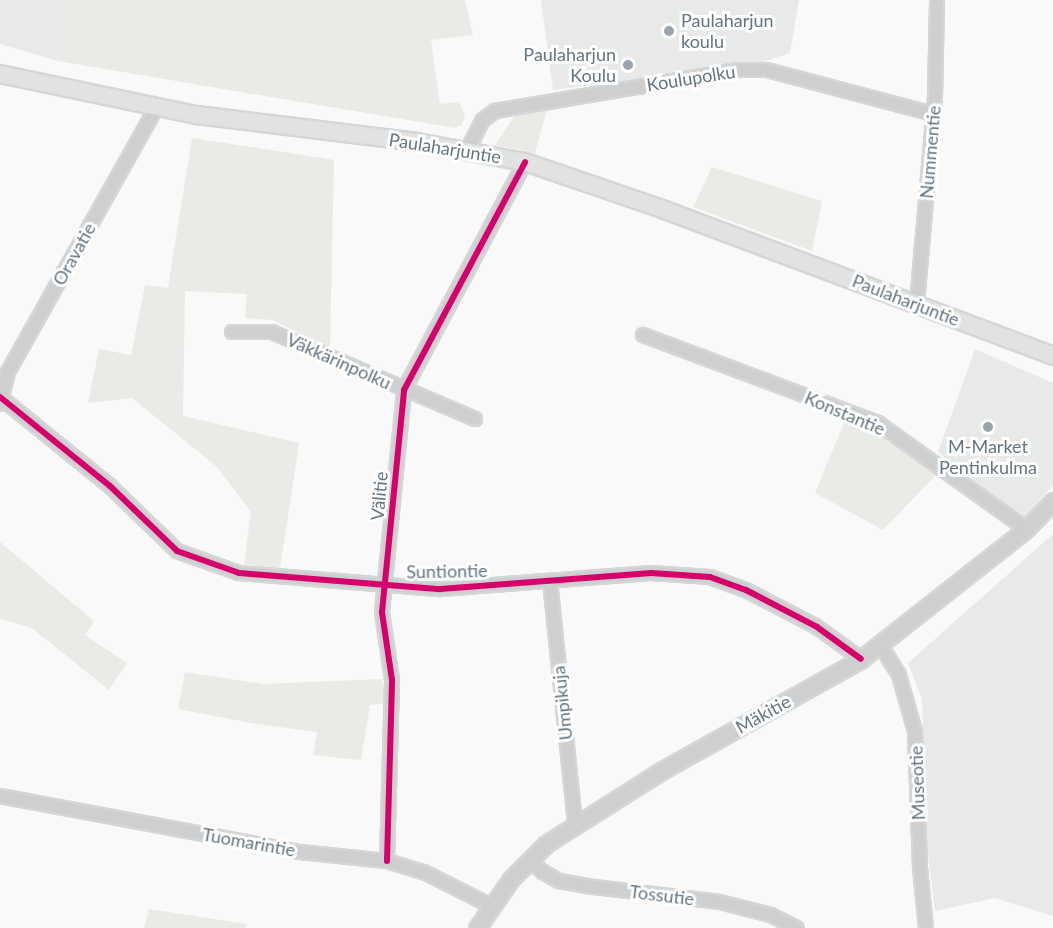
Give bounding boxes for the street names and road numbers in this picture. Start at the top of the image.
street label: Koulupolku [645,60,737,96]
street label: Nummentie [915,105,945,199]
street label: Paulaharjuntie [387,128,503,168]
street label: Oravatie [48,219,100,289]
street label: Paulaharjuntie [849,270,963,330]
street label: Väkkärinpolku [284,328,394,394]
street label: Konstantie [802,386,888,440]
street label: Välitie [366,471,392,521]
street label: Suntiontie [406,559,488,583]
street label: Umpikuja [547,665,577,741]
street label: Mäkitie [732,690,794,738]
street label: Museotie [905,745,929,821]
street label: Tuomarintie [201,823,297,861]
street label: Tossutie [628,880,696,910]

